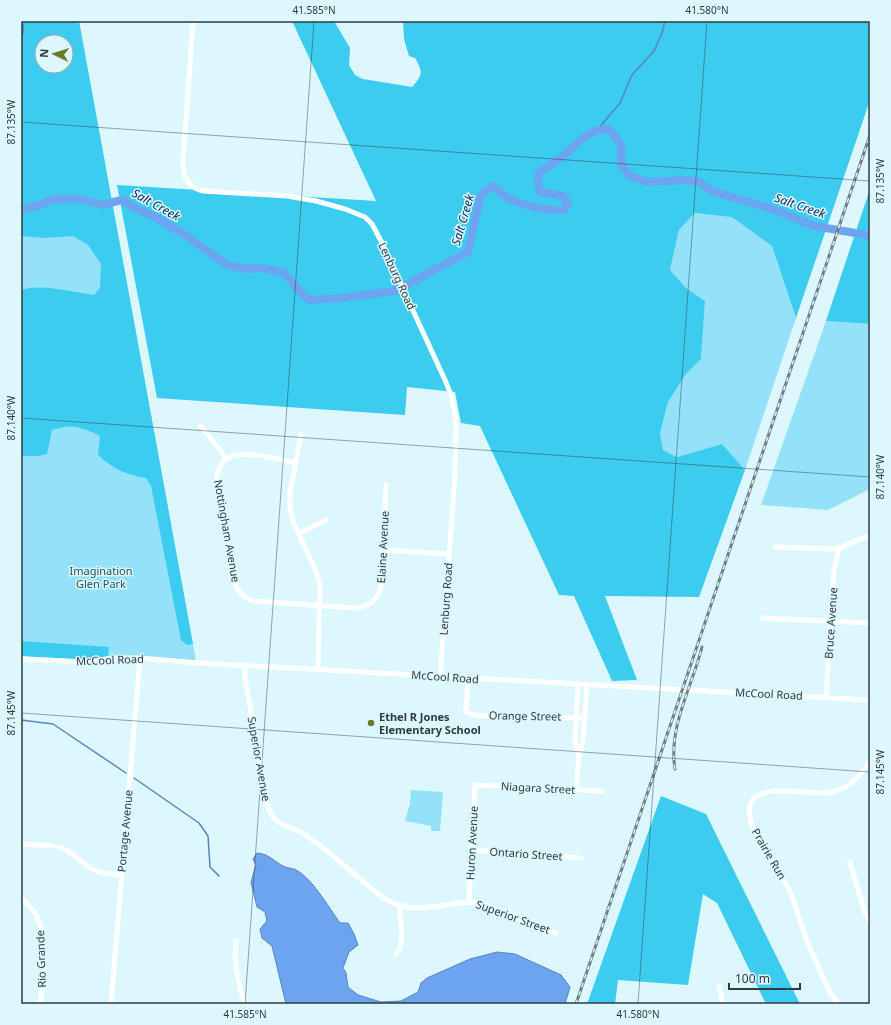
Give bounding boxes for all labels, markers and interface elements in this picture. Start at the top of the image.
text: 41.585°N [292,3,336,17]
text: 41.580°N [685,3,729,17]
north arrow [34,34,74,74]
text: N [36,48,51,58]
text: 87.135°W [4,99,18,144]
text: 87.135°W [873,158,887,203]
water label: Salt Creek [129,184,184,225]
water label: Salt Creek [773,189,829,222]
water label: Salt Creek [447,191,478,247]
street label: Lenburg Road [375,240,420,312]
text: 87.140°W [4,395,18,440]
text: 87.140°W [873,454,887,499]
street label: Nottingham Avenue [211,478,244,583]
street label: Elaine Avenue [373,510,392,584]
street label: Lenburg Road [435,562,456,636]
park label: Imagination Glen Park [69,563,133,591]
street label: Bruce Avenue [821,587,840,659]
street label: McCool Road [76,651,144,668]
street label: McCool Road [411,667,479,686]
street label: McCool Road [735,684,803,703]
text: 87.145°W [4,690,18,735]
street label: Orange Street [489,707,561,724]
place label: Ethel R Jones Elementary School [379,709,481,737]
street label: Superior Avenue [245,715,274,803]
marker: Ethel R Jones Elementary School [366,718,376,728]
text: 87.145°W [873,749,887,794]
street label: Niagara Street [500,778,576,797]
street label: Portage Avenue [113,789,136,873]
street label: Huron Avenue [462,806,481,880]
street label: Prairie Run [749,825,790,882]
street label: Ontario Street [489,843,563,864]
street label: Superior Street [474,896,552,937]
street label: Rio Grande [32,930,49,988]
scale bar [729,965,800,991]
text: 100 m [735,970,770,987]
text: 41.585°N [223,1007,267,1021]
text: 41.580°N [616,1007,660,1021]

